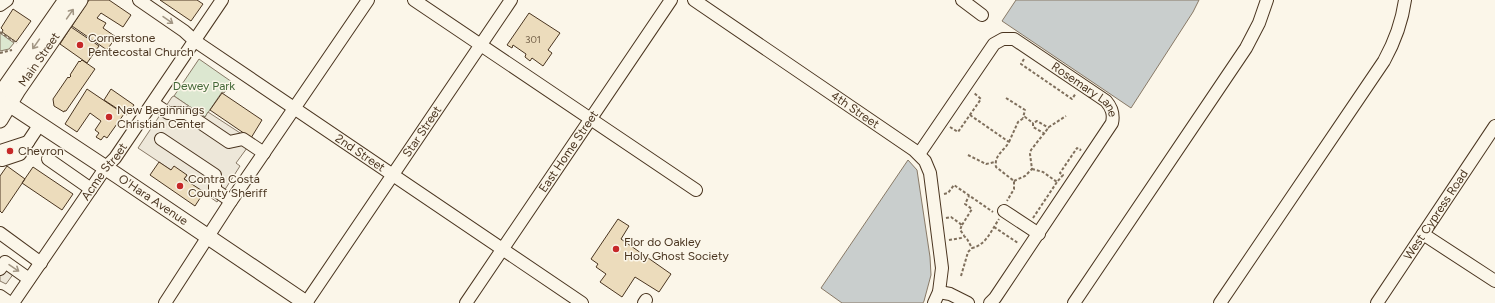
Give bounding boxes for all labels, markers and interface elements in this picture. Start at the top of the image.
one-way arrow [66,9,74,20]
one-way arrow [162,16,173,24]
street label: Main Street [16,29,63,89]
place label: Cornerstone Pentecostal Church [88,31,194,59]
house number: 301 [525,33,541,46]
one-way arrow [32,38,40,49]
marker: Cornerstone Pentecostal Church [75,40,85,50]
street label: Rosemary Lane [1049,59,1120,118]
park label: Dewey Park [173,79,235,93]
street label: 4th Street [828,88,882,131]
place label: New Beginnings Christian Center [117,103,205,131]
street label: Star Street [400,103,444,160]
street label: East Home Street [536,107,601,195]
marker: New Beginnings Christian Center [104,112,114,122]
street label: 2nd Street [333,131,388,175]
street label: Acme Street [78,140,130,203]
place label: Chevron [18,144,64,158]
marker: Chevron [5,146,15,156]
street label: West Cypress Road [1401,167,1471,262]
street label: O'Hara Avenue [116,171,191,228]
place label: Contra Costa County Sheriff [188,172,268,200]
marker: Contra Costa County Sheriff [175,181,185,191]
place label: Flor do Oakley Holy Ghost Society [624,235,729,263]
marker: Flor do Oakley Holy Ghost Society [611,244,621,254]
one-way arrow [8,264,19,272]

